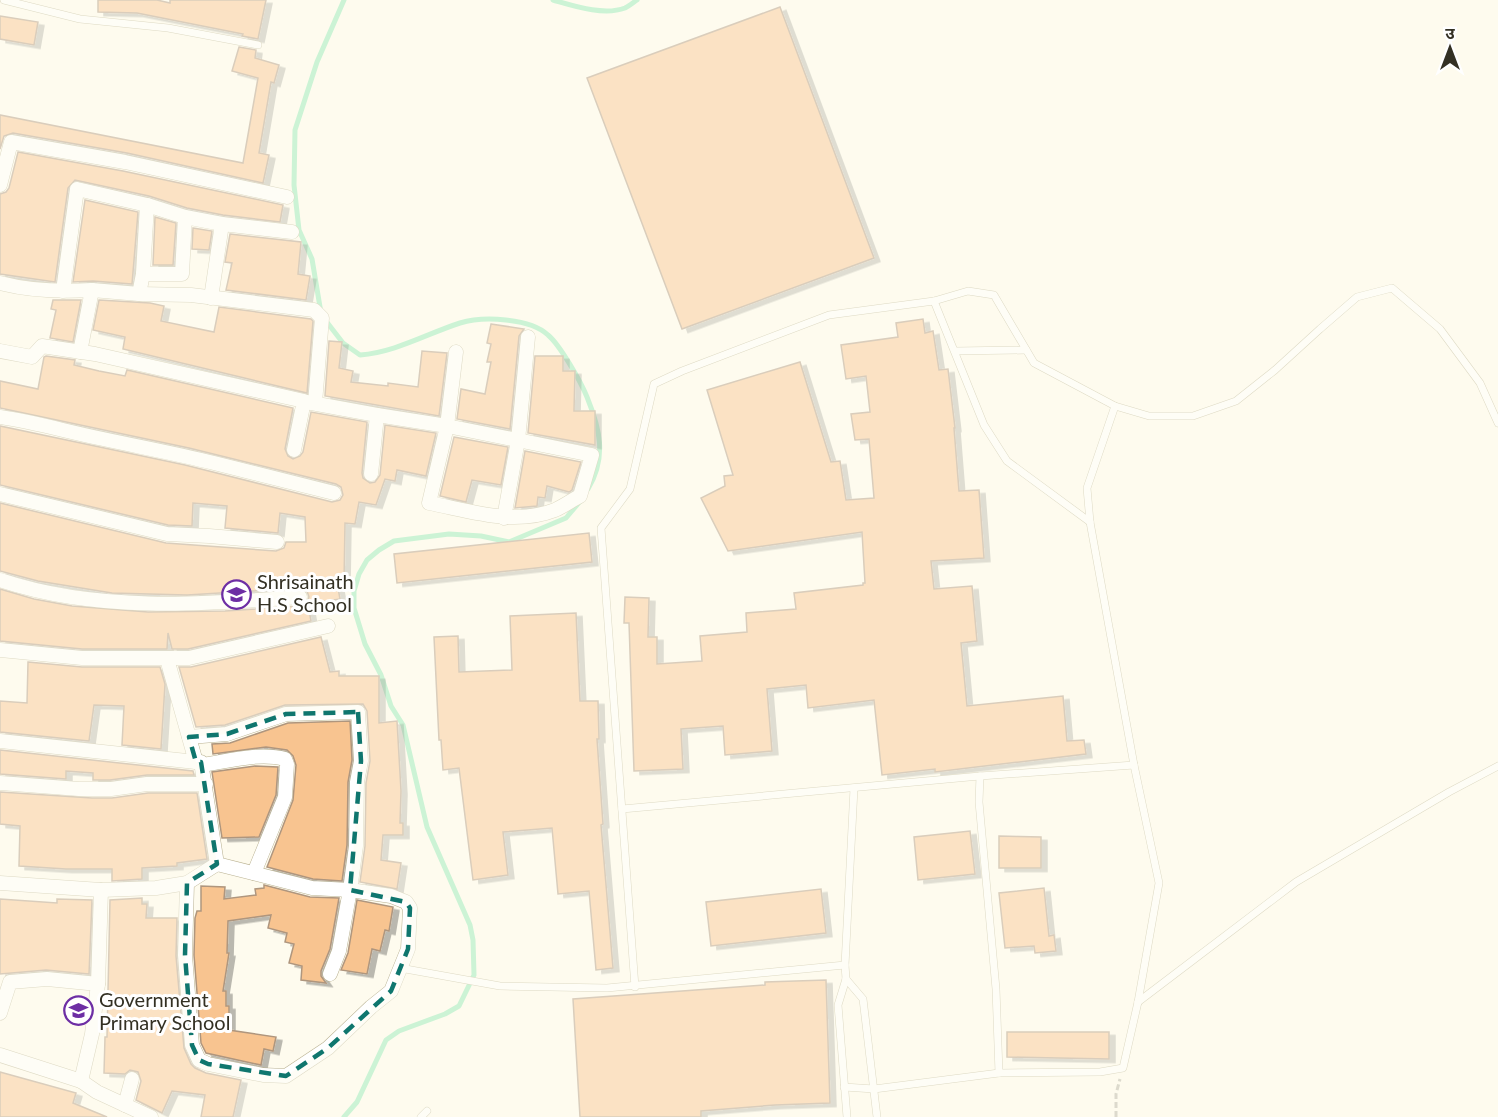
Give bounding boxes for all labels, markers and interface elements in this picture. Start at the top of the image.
north arrow [1420,18,1480,78]
text: उ [1445,23,1455,42]
place label: Shrisainath H.S School [257,569,354,616]
school or university icon: Shrisainath H.S School [220,578,252,610]
place label: Government Primary School [99,987,230,1034]
school or university icon: Government Primary School [62,995,94,1027]

